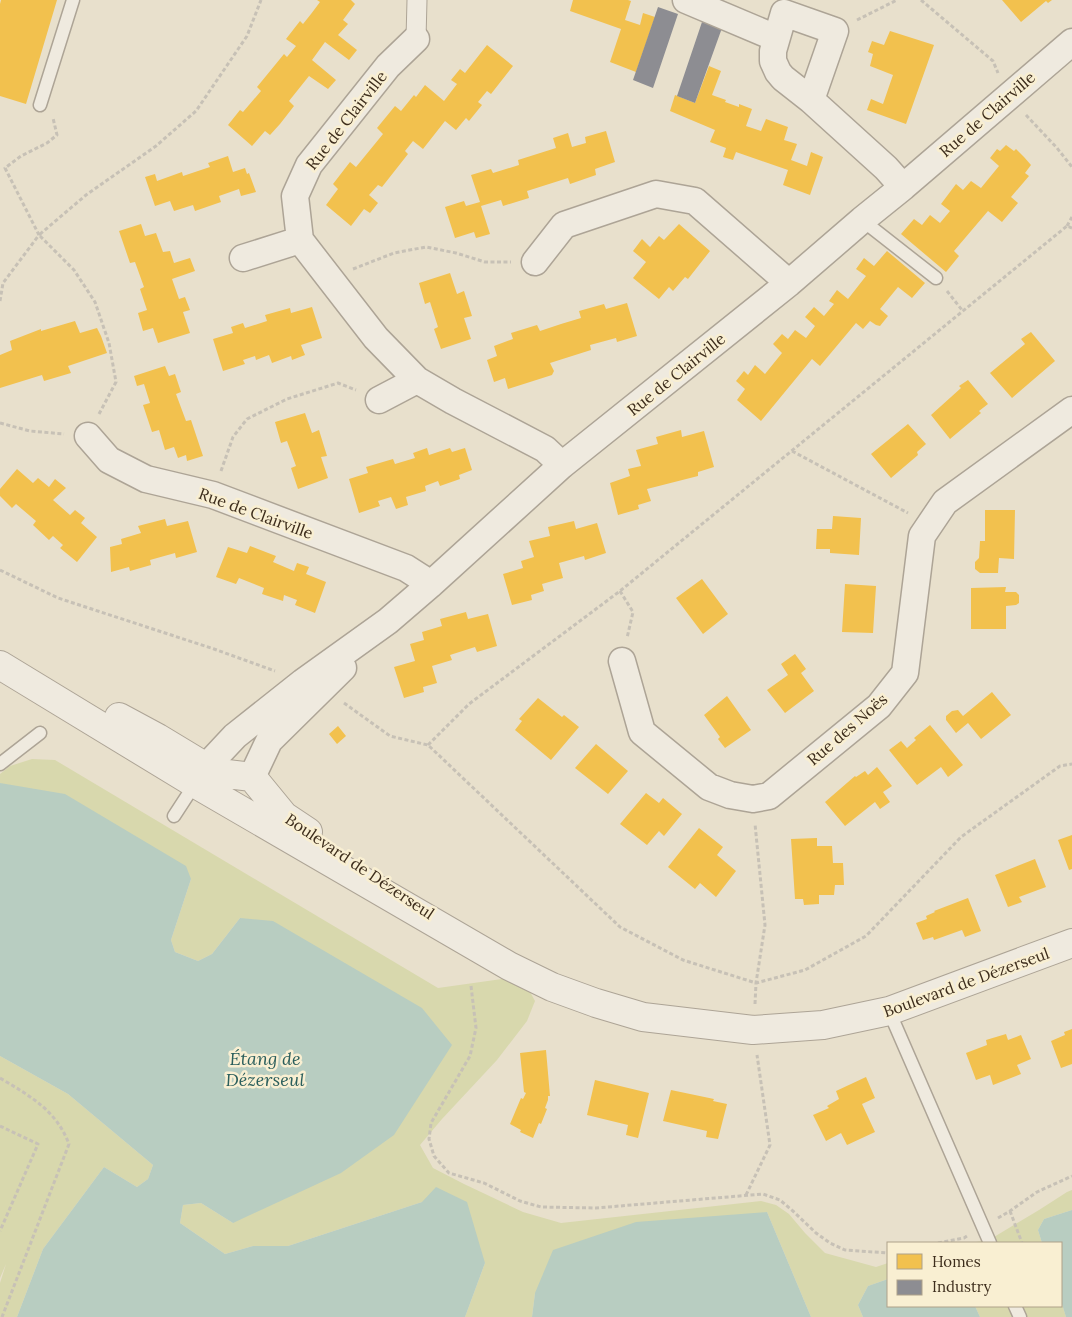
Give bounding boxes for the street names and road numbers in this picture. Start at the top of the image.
street label: Rue de Clairville [301,66,391,174]
street label: Rue de Clairville [935,67,1039,161]
street label: Rue de Clairville [623,328,729,420]
street label: Rue de Clairville [196,483,316,543]
street label: Rue des Noës [803,689,891,769]
street label: Boulevard de Dézerseul [282,809,438,923]
street label: Boulevard de Dézerseul [880,943,1052,1021]

